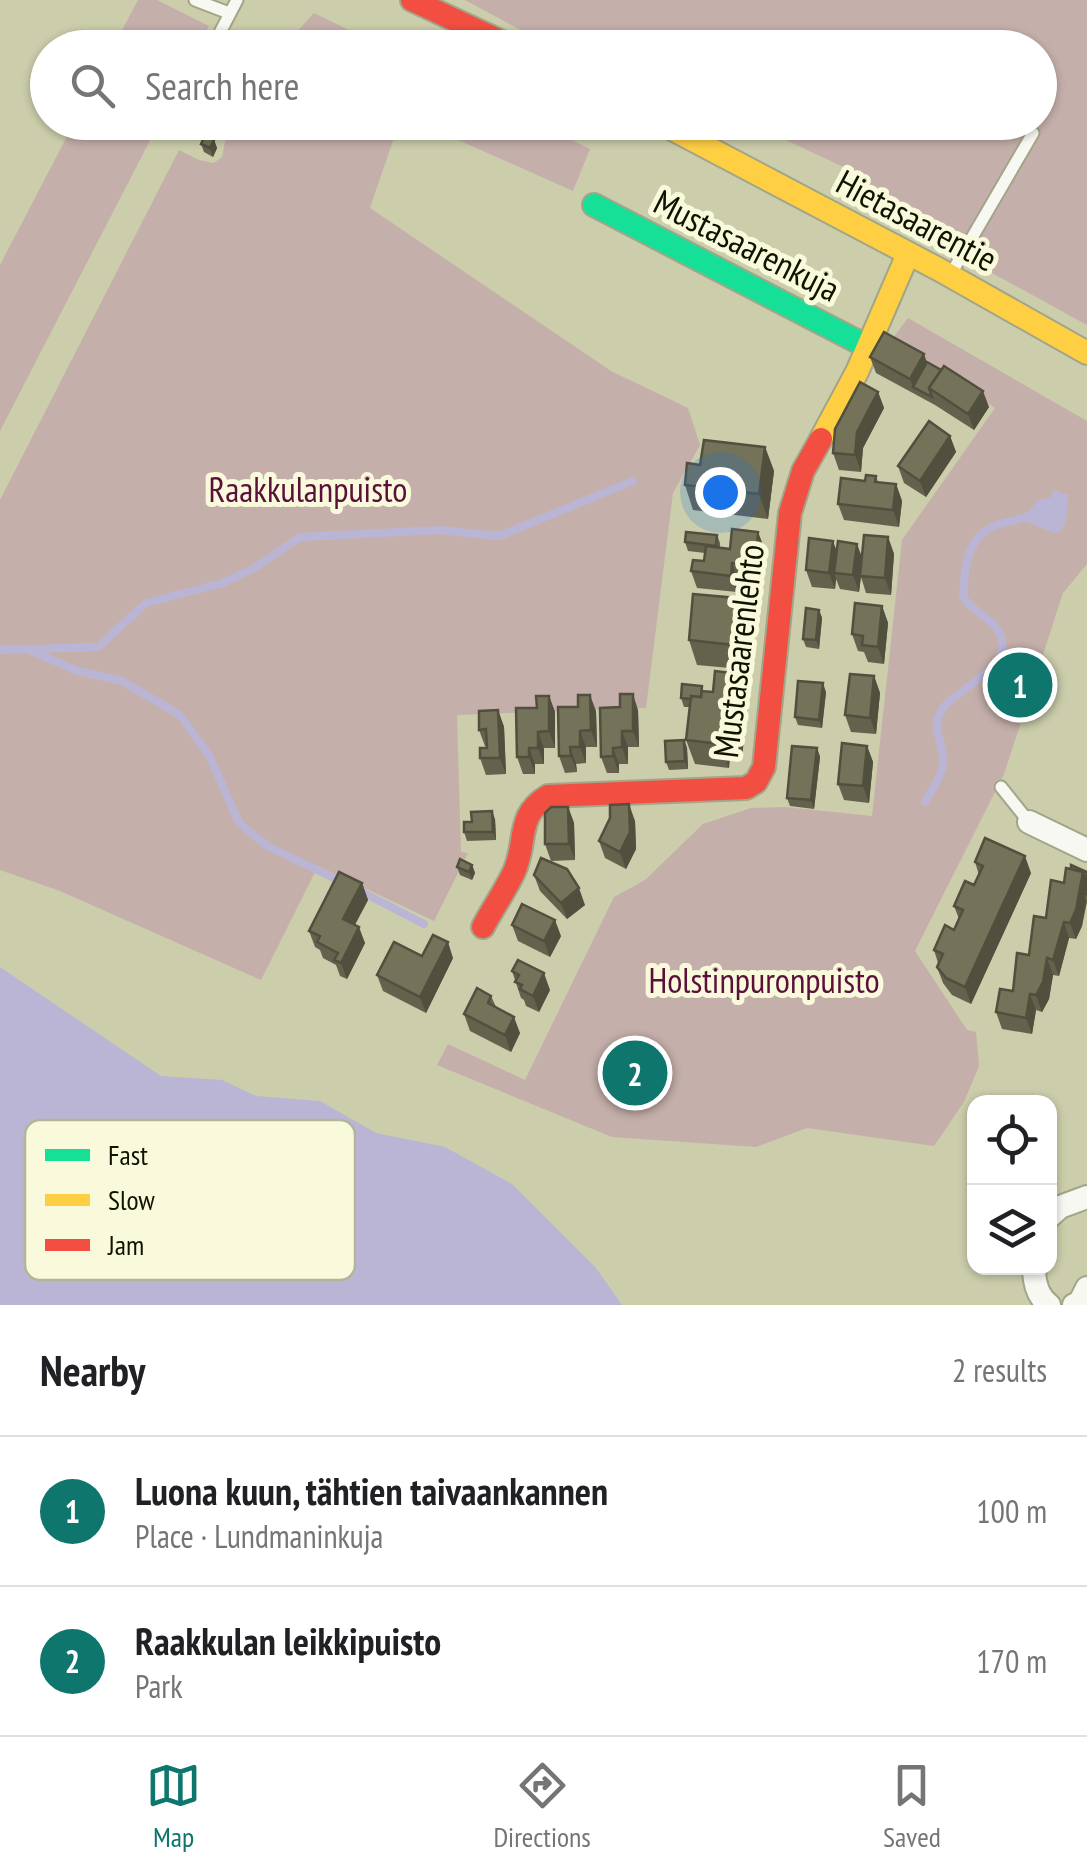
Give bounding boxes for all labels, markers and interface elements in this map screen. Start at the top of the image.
search box [30,30,1057,140]
icon: search [65,58,120,113]
text: Search here [145,61,299,110]
street label: Hietasaarentie [829,159,1005,281]
street label: Mustasaarenkuja [646,179,848,311]
park label: Raakkulanpuisto [209,466,407,512]
your location [695,467,746,518]
street label: Mustasaarenlehto [702,542,774,760]
pin: 1 [988,648,1052,722]
park label: Holstinpuronpuisto [648,957,880,1003]
pin: 2 [602,1036,668,1110]
map controls [967,1095,1057,1275]
button: locate [967,1095,1057,1185]
legend [25,1120,355,1280]
text: Fast [108,1136,148,1173]
text: Slow [108,1181,155,1218]
button: layers [967,1185,1057,1275]
text: Jam [107,1226,144,1263]
text: Nearby [40,1343,145,1398]
text: 2 results [952,1349,1047,1391]
text: Luona kuun, tähtien taivaankannen [135,1466,608,1515]
text: 1 [65,1490,80,1532]
text: 100 m [976,1490,1047,1532]
text: Place · Lundmaninkuja [135,1515,383,1557]
text: Raakkulan leikkipuisto [135,1616,441,1665]
text: 2 [65,1640,80,1682]
text: 170 m [976,1640,1047,1682]
text: Park [135,1665,183,1707]
tab: Map [146,1758,201,1855]
tab: Directions [493,1758,591,1855]
tab: Saved [883,1758,941,1855]

